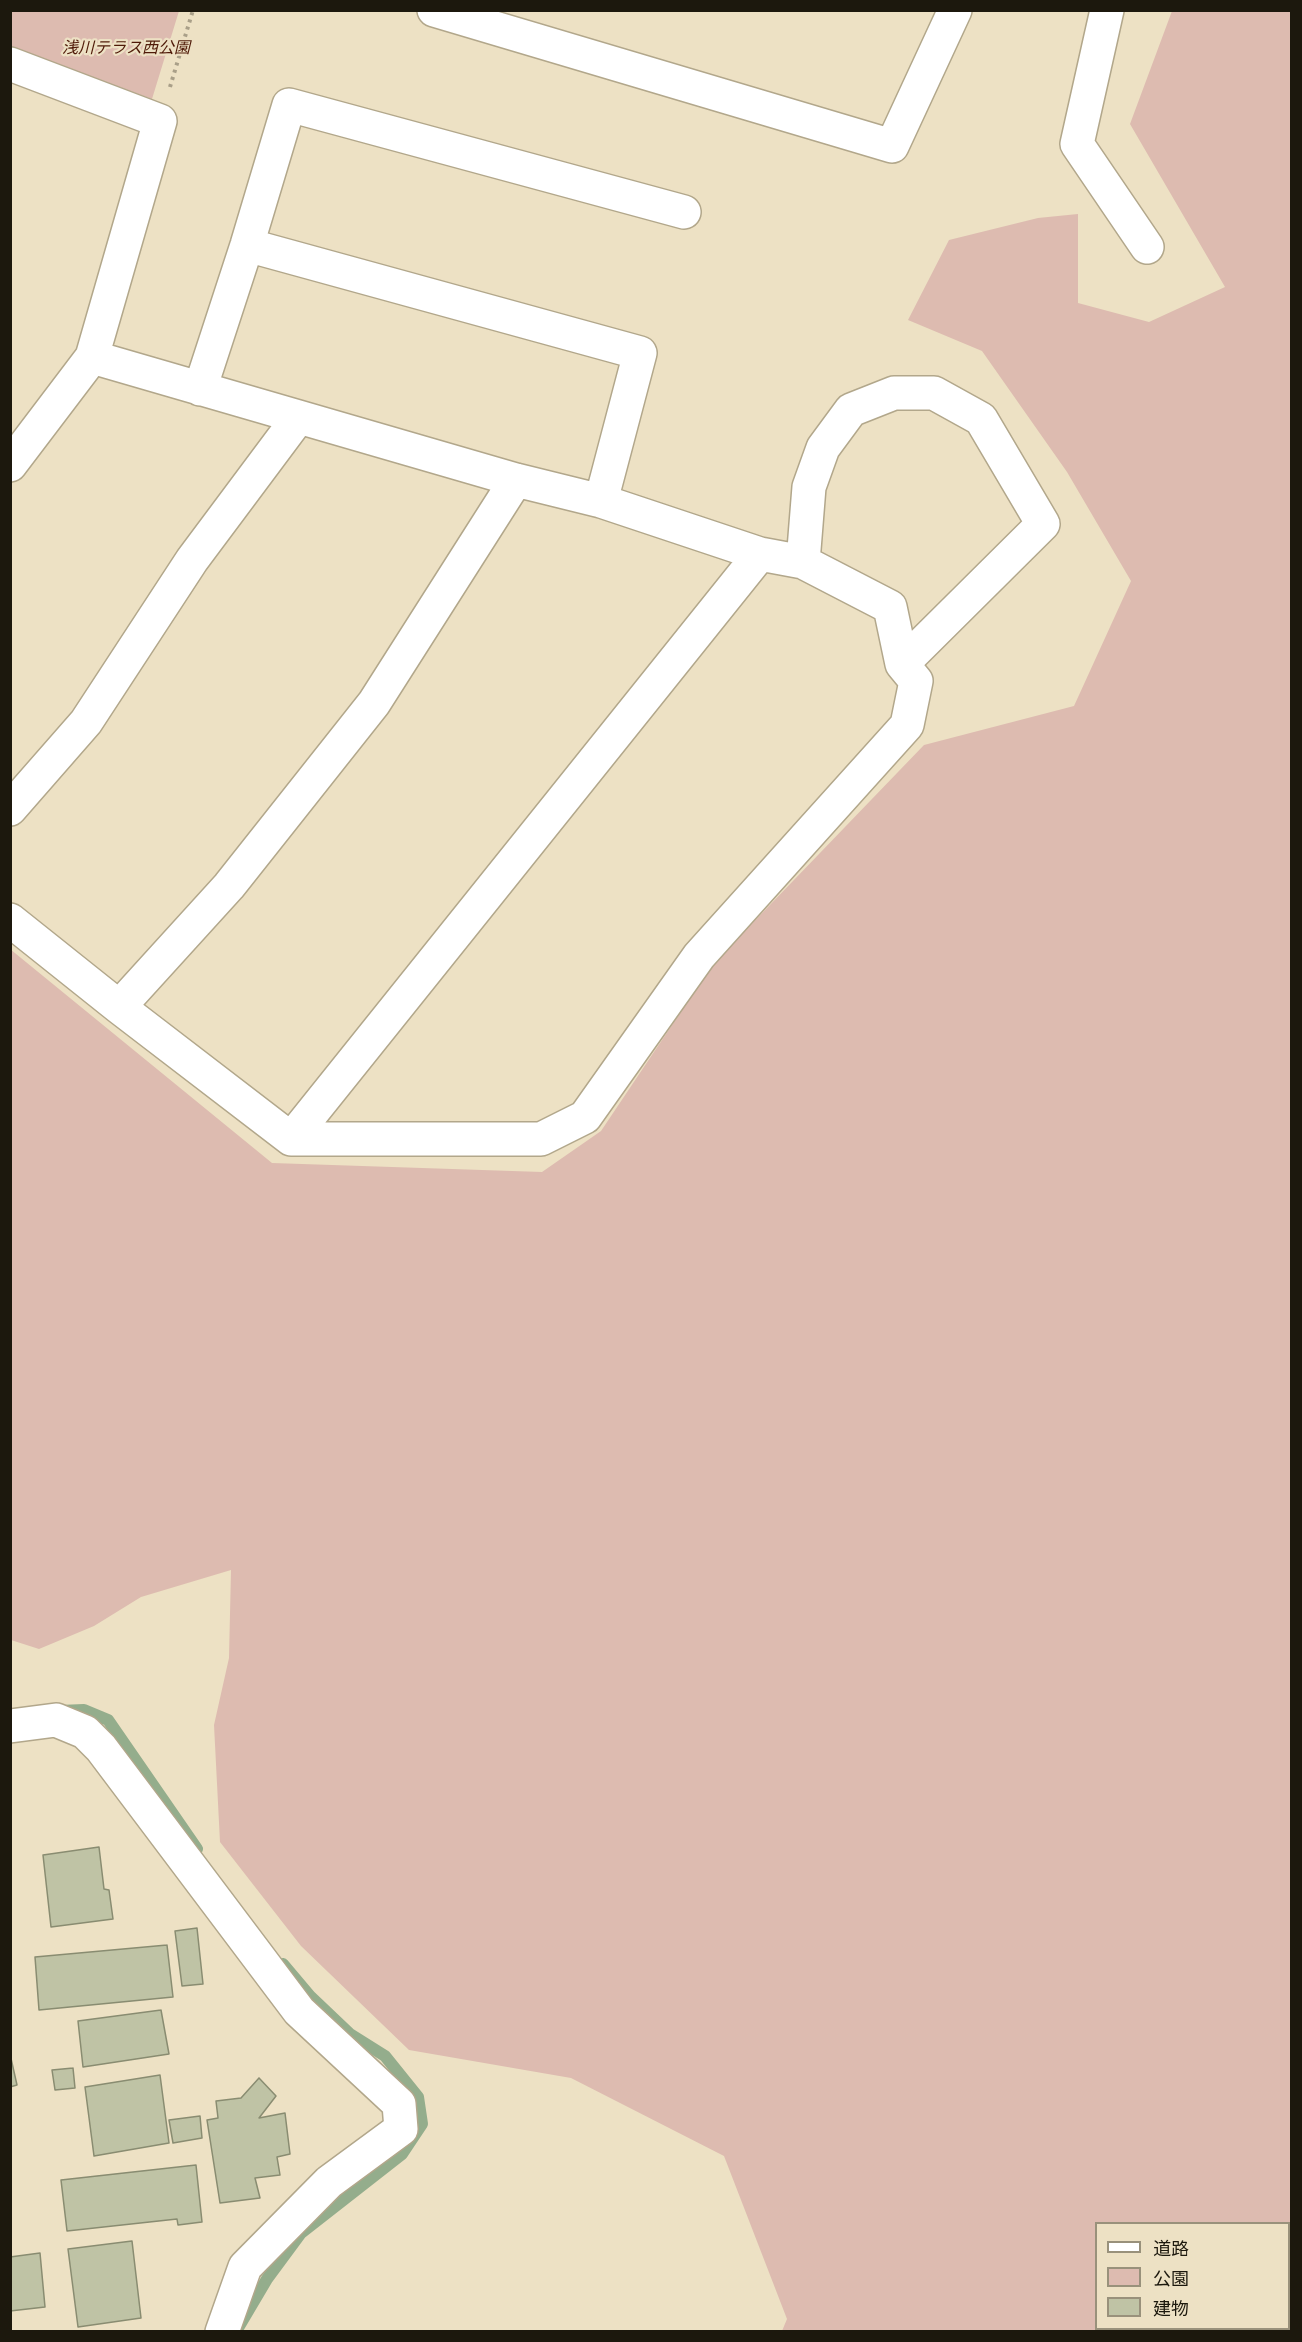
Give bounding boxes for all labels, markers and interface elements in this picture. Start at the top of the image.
park label: 浅川テラス西公園 [62,39,190,59]
legend [1095,2222,1290,2330]
text: 道路 [1153,2238,1189,2260]
text: 公園 [1153,2268,1189,2290]
text: 建物 [1153,2298,1189,2320]

